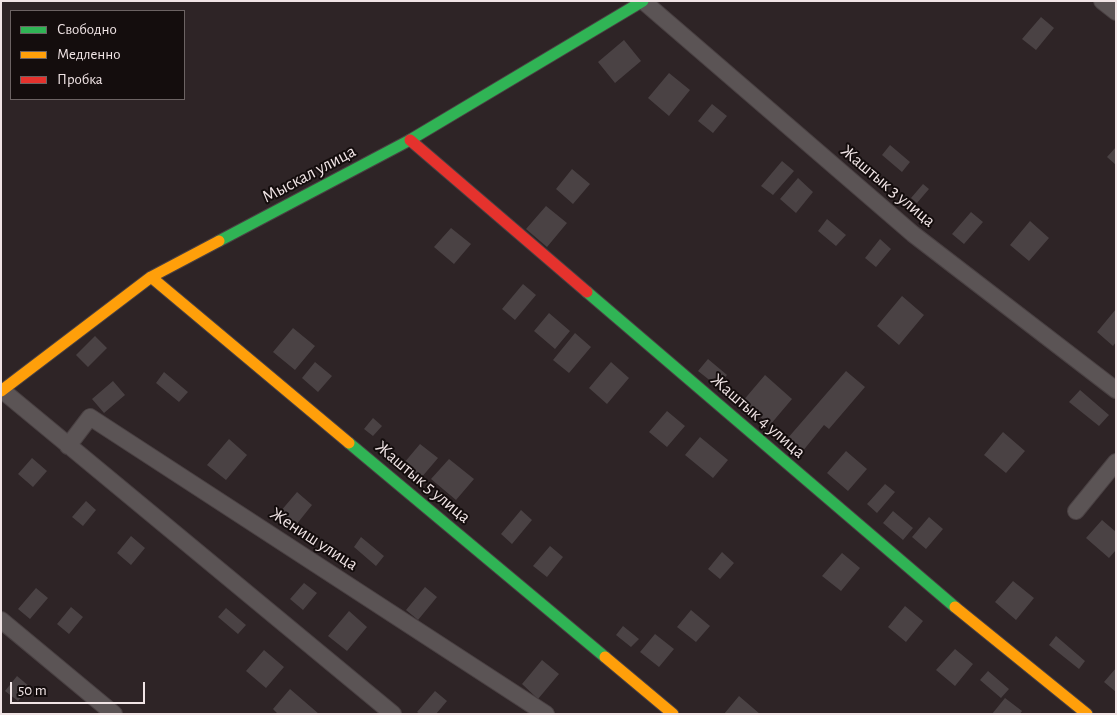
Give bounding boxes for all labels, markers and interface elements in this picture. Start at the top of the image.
legend [10,10,185,100]
text: Свободно [57,22,117,37]
text: Медленно [57,47,121,62]
text: Пробка [57,72,103,87]
street label: Мыскал улица [258,140,360,208]
street label: Жаштык 3 улица [836,140,940,232]
street label: Жаштык 4 улица [706,369,810,463]
street label: Жаштык 5 улица [371,436,475,528]
street label: Жениш улица [266,503,362,575]
scale bar [12,672,148,704]
text: 50 m [18,683,47,698]

